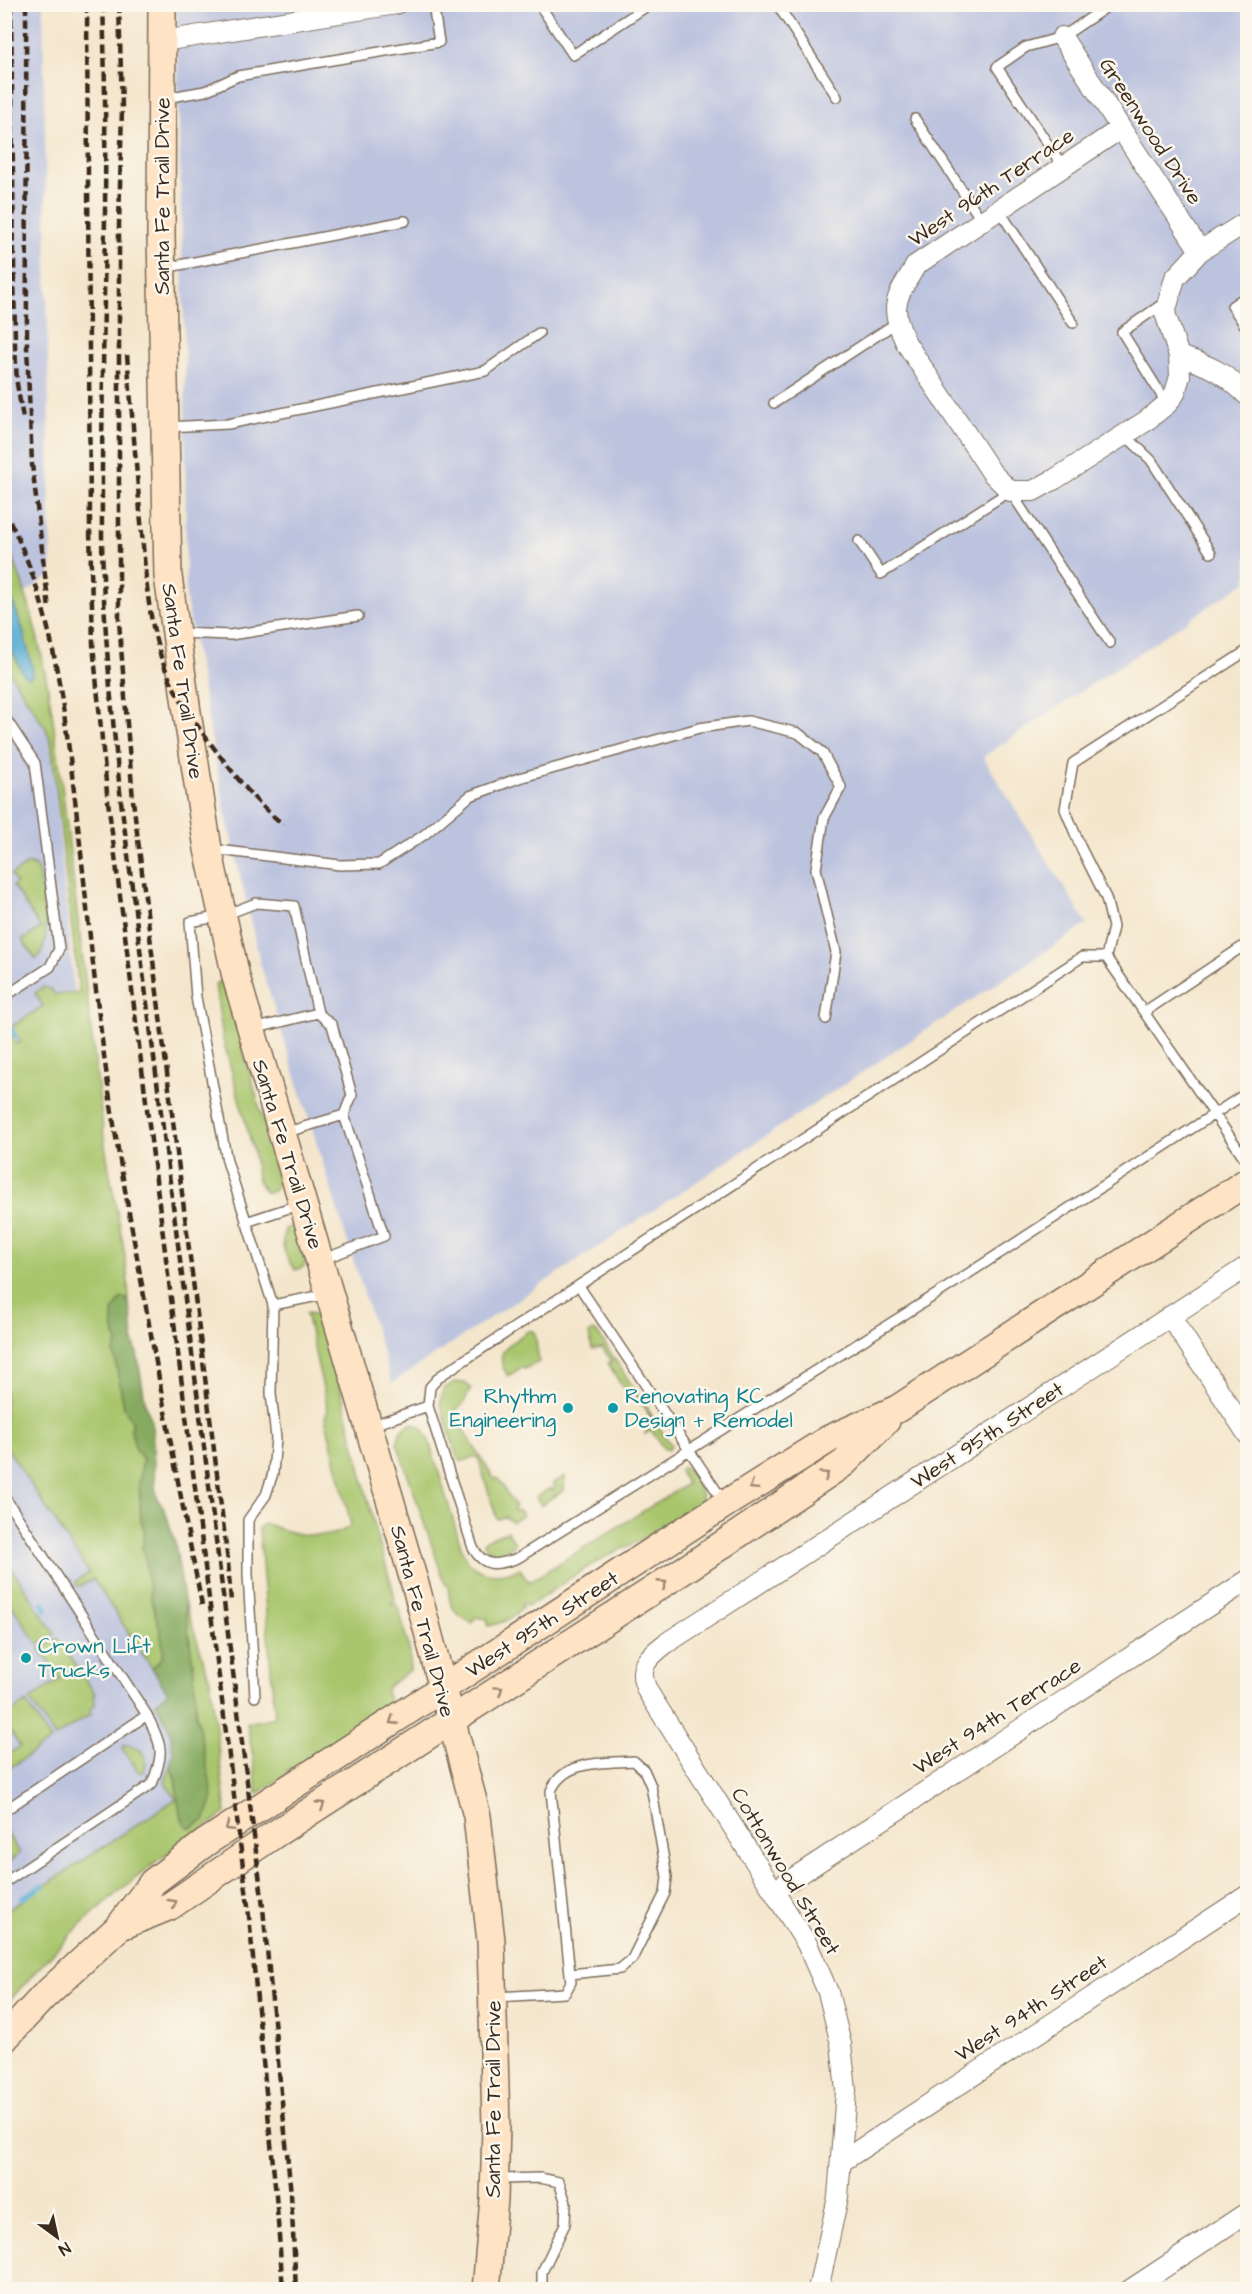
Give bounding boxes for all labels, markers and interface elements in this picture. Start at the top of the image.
street label: Greenwood Drive [1092,52,1209,210]
street label: Santa Fe Trail Drive [148,97,177,295]
street label: West 96th Terrace [903,121,1080,254]
street label: Santa Fe Trail Drive [154,581,211,781]
street label: Santa Fe Trail Drive [245,1055,330,1253]
street label: West 95th Street [905,1375,1070,1496]
place label: Rhythm Engineering [450,1382,557,1437]
place label: Renovating KC Design + Remodel [625,1382,793,1437]
marker: Rhythm Engineering [561,1401,575,1415]
marker: Renovating KC Design + Remodel [606,1401,620,1415]
one-way arrow [818,1472,829,1483]
one-way arrow [749,1479,759,1491]
street label: Santa Fe Trail Drive [383,1522,462,1720]
street label: West 95th Street [460,1564,625,1685]
one-way arrow [656,1580,667,1591]
place label: Crown Lift Trucks [38,1632,151,1685]
marker: Crown Lift Trucks [19,1651,33,1665]
street label: West 94th Terrace [908,1651,1087,1782]
one-way arrow [493,1685,503,1697]
one-way arrow [389,1714,399,1726]
street label: Cottonwood Street [724,1782,847,1961]
one-way arrow [315,1800,325,1812]
one-way arrow [225,1820,236,1831]
one-way arrow [167,1899,177,1911]
street label: West 94th Street [949,1948,1114,2069]
street label: Santa Fe Trail Drive [479,2000,508,2198]
north arrow [27,2207,87,2267]
text: N [54,2237,75,2261]

